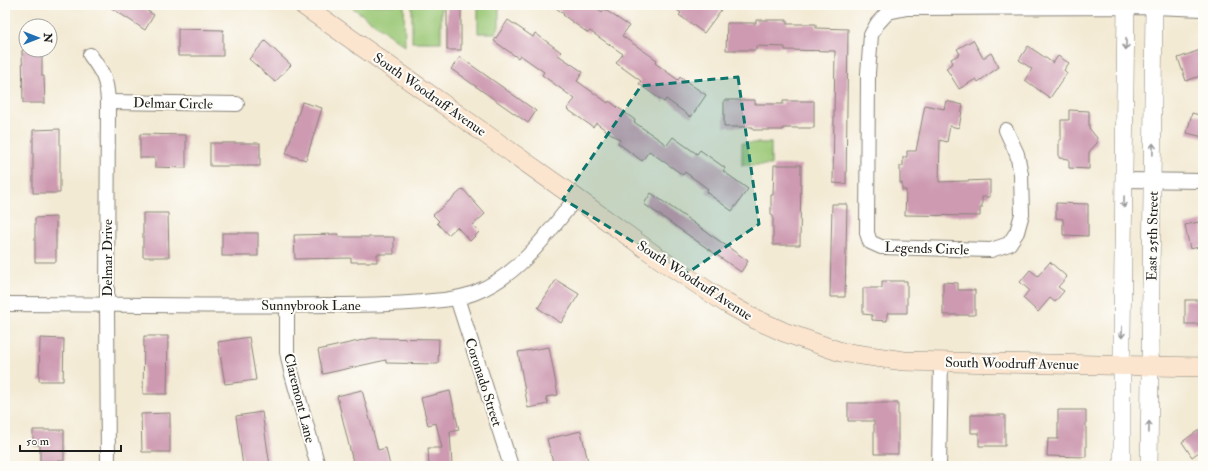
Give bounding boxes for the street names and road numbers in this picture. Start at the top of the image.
street label: South Woodruff Avenue [370,49,490,140]
street label: Delmar Circle [133,94,213,113]
street label: East 25th Street [1143,190,1162,281]
street label: Delmar Drive [99,219,116,297]
street label: South Woodruff Avenue [634,237,756,324]
street label: Legends Circle [884,239,970,258]
street label: Sunnybrook Lane [261,297,361,315]
street label: Coronado Street [461,336,506,429]
street label: Claremont Lane [280,352,319,445]
street label: South Woodruff Avenue [945,354,1079,373]

